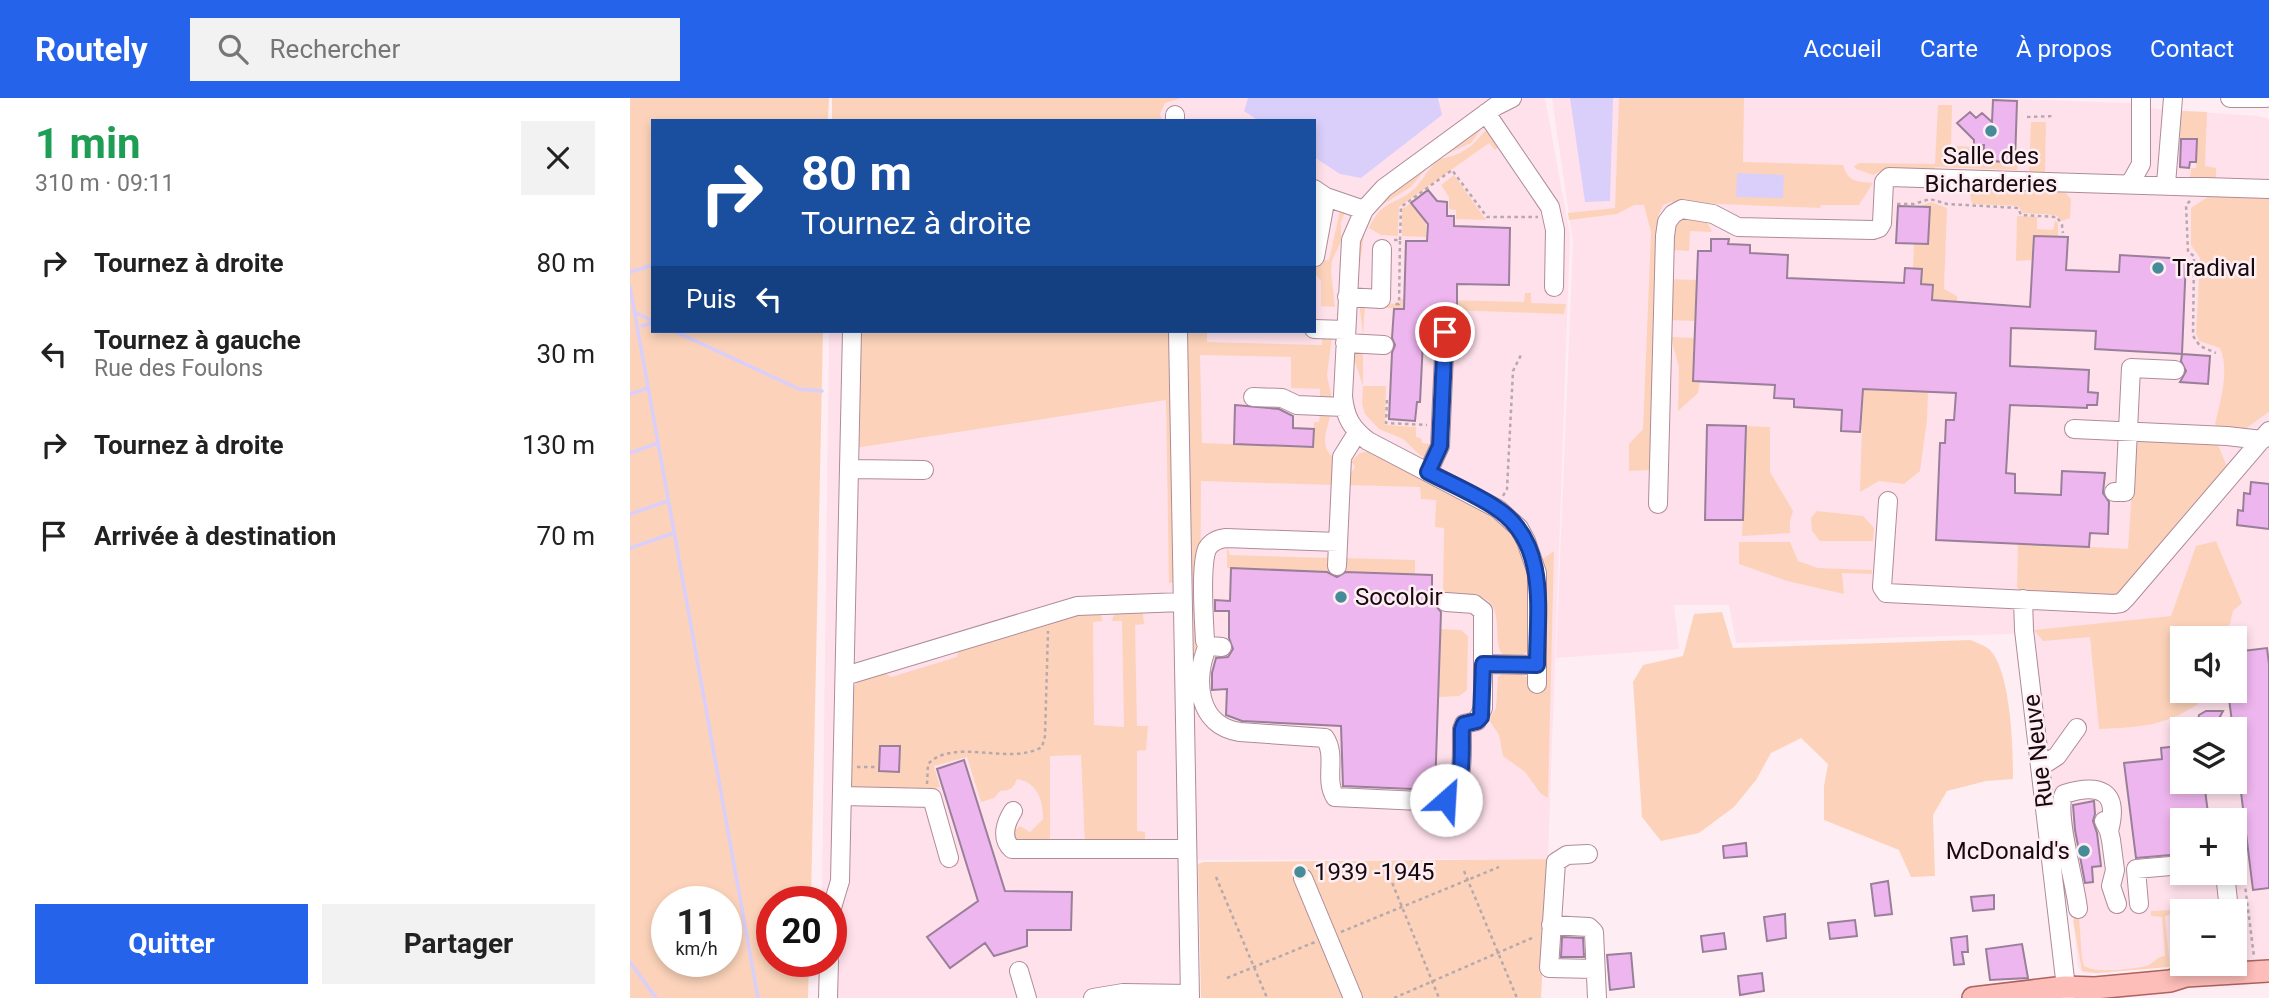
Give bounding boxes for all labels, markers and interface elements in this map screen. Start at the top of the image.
search box [190,18,680,81]
text: Routely [35,30,148,69]
icon: search [214,30,252,68]
text: Rechercher [270,34,400,64]
text: Accueil [1803,35,1882,63]
text: Carte [1920,35,1978,63]
text: À propos [2016,35,2112,63]
text: Contact [2150,35,2234,63]
text: 1 min [35,119,141,168]
button: close [521,121,595,195]
marker: Salle des Bicharderies [1983,123,1999,139]
place label: Salle des Bicharderies [1925,142,2057,198]
text: 80 m [801,145,912,202]
icon: right [686,147,777,238]
text: 310 m · 09:11 [35,170,174,197]
text: Tournez à droite [801,204,1031,242]
icon: right [35,244,73,282]
text: Tournez à droite [94,248,284,278]
text: 80 m [537,248,595,278]
place label: Tradival [2172,254,2256,282]
marker: Tradival [2150,260,2166,276]
icon: left [750,280,788,318]
text: Puis [686,284,736,314]
pin [1415,302,1475,362]
icon: arrive [1426,313,1464,351]
text: Tournez à gauche [94,325,301,355]
icon: left [35,335,73,373]
text: 30 m [537,339,595,369]
text: Rue des Foulons [94,355,263,382]
icon: right [35,426,73,464]
text: Tournez à droite [94,430,284,460]
text: 130 m [522,430,595,460]
icon: arrive [35,517,73,555]
text: Arrivée à destination [94,521,336,551]
text: 70 m [537,521,595,551]
place label: Socoloir [1355,583,1443,611]
marker: Socoloir [1333,589,1349,605]
map controls [2170,626,2247,976]
button: sound [2170,626,2247,703]
street label: Rue Neuve [2017,693,2059,809]
button: layers [2170,717,2247,794]
position arrow [1409,763,1483,837]
button: + [2170,808,2247,885]
place label: McDonald's [1946,837,2070,865]
marker: McDonald's [2076,843,2092,859]
place label: 1939 -1945 [1314,858,1435,886]
marker: 1939 -1945 [1292,864,1308,880]
speed limit sign: 20 [756,886,847,977]
button: − [2170,899,2247,976]
text: 11 [676,902,717,943]
button: Quitter [35,904,308,984]
button: Partager [322,904,595,984]
text: km/h [675,938,718,959]

